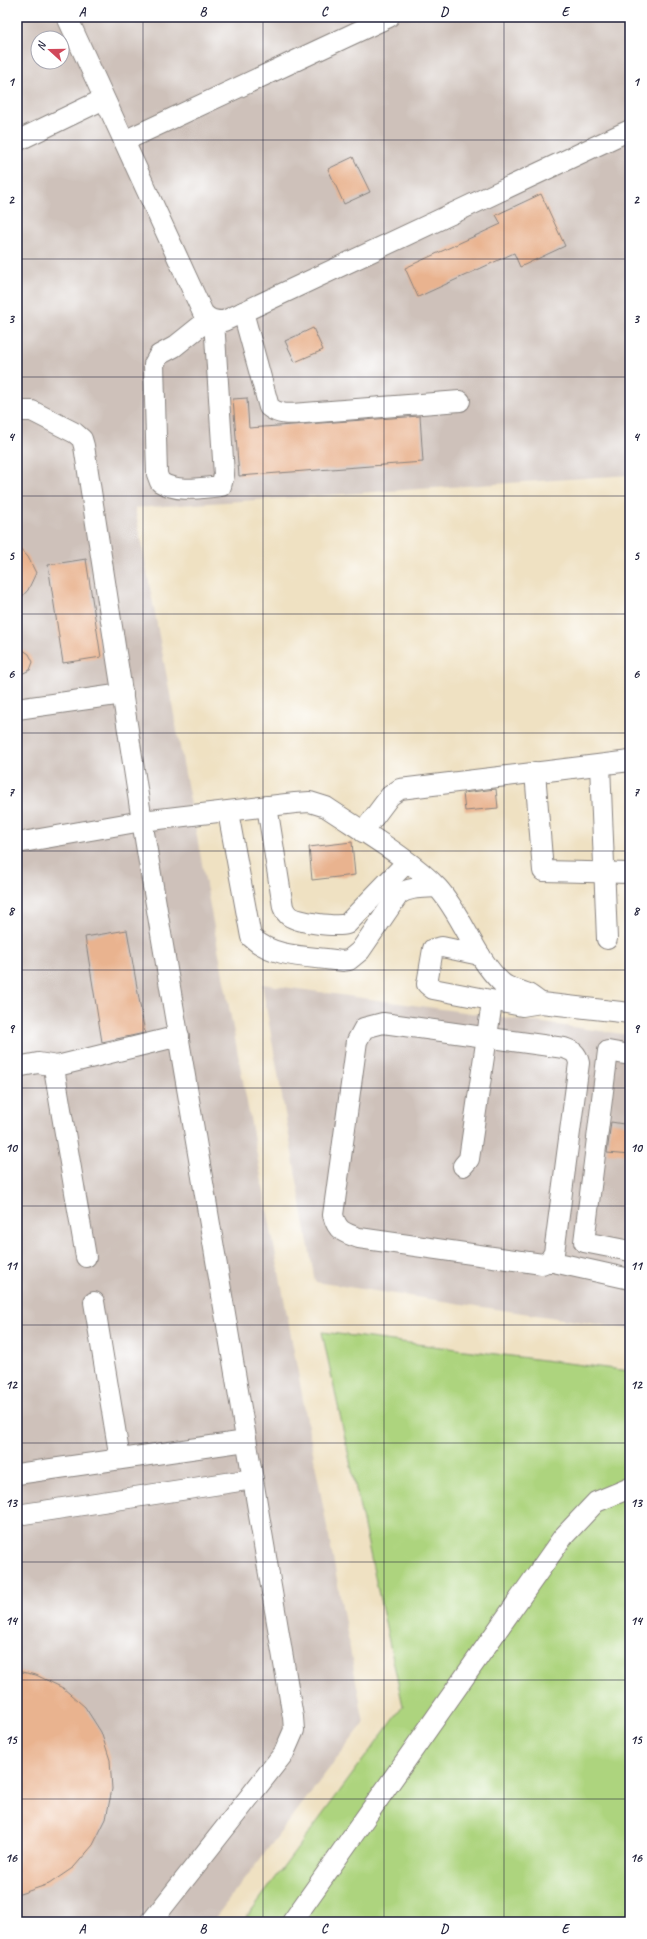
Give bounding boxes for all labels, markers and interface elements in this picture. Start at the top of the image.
text: A [79,4,87,20]
text: B [200,4,208,20]
text: C [321,4,329,20]
text: D [440,4,449,20]
text: E [562,4,571,20]
north arrow [30,30,70,70]
text: N [33,39,49,52]
text: 1 [8,74,16,90]
text: 1 [633,74,641,90]
text: 2 [8,192,15,208]
text: 2 [633,192,640,208]
text: 3 [8,311,15,327]
text: 3 [633,311,640,327]
text: 4 [8,429,16,445]
text: 4 [633,429,641,445]
text: 5 [8,548,15,564]
text: 5 [633,548,640,564]
text: 6 [8,666,15,682]
text: 6 [633,666,640,682]
text: 7 [8,784,15,800]
text: 7 [633,784,640,800]
text: 8 [8,903,16,919]
text: 8 [633,903,641,919]
text: 9 [8,1021,15,1037]
text: 9 [633,1021,640,1037]
text: 10 [5,1140,18,1156]
text: 10 [630,1140,643,1156]
text: 11 [5,1258,19,1274]
text: 11 [630,1258,644,1274]
text: 12 [5,1377,18,1393]
text: 12 [630,1377,643,1393]
text: 13 [5,1495,18,1511]
text: 13 [630,1495,643,1511]
text: 14 [5,1613,19,1629]
text: 14 [630,1613,644,1629]
text: 15 [5,1732,18,1748]
text: 15 [630,1732,643,1748]
text: 16 [5,1850,18,1866]
text: 16 [630,1850,643,1866]
text: A [79,1921,87,1937]
text: B [200,1921,208,1937]
text: C [321,1921,329,1937]
text: D [440,1921,449,1937]
text: E [562,1921,571,1937]

